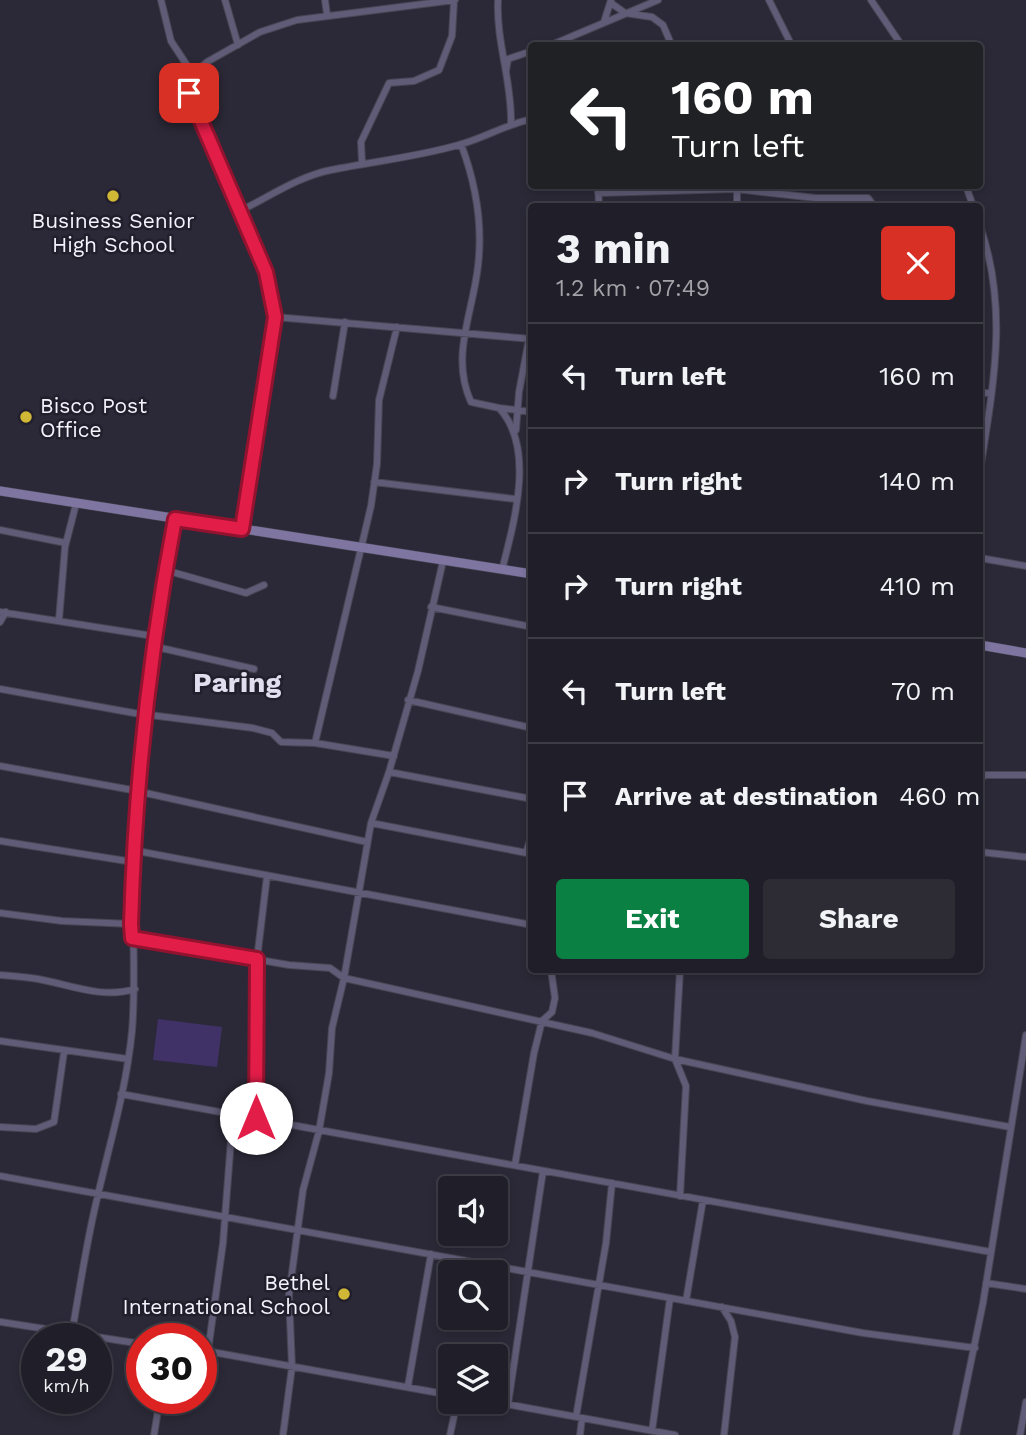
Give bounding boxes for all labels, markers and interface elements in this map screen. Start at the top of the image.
pin [159,63,219,123]
text: 160 m [671,68,814,126]
icon: left [556,70,647,161]
icon: arrive [170,74,208,112]
text: Turn left [671,127,804,165]
marker: Business Senior High School [105,188,121,204]
place label: Business Senior High School [31,208,195,257]
text: 3 min [556,224,671,273]
button: close [881,226,955,300]
text: 1.2 km · 07:49 [556,275,710,302]
icon: left [556,357,594,395]
text: Turn left [615,361,726,391]
text: 160 m [879,361,955,391]
place label: Bisco Post Office [40,393,147,442]
marker: Bisco Post Office [18,409,34,425]
icon: right [556,462,594,500]
text: Turn right [615,466,742,496]
text: 140 m [879,466,955,496]
icon: right [556,567,594,605]
text: Turn right [615,571,742,601]
text: 410 m [880,571,955,601]
district label: Paring [193,666,281,699]
icon: left [556,672,594,710]
text: Turn left [615,676,726,706]
text: 70 m [891,676,955,706]
icon: arrive [556,777,594,815]
text: Arrive at destination [615,781,878,811]
text: 460 m [899,781,981,811]
button: Exit [556,879,749,959]
button: Share [763,879,955,959]
position arrow [219,1081,293,1155]
map controls [438,1176,508,1414]
button: sound [438,1176,508,1246]
button: search [438,1260,508,1330]
place label: Bethel International School [123,1270,331,1319]
marker: Bethel International School [336,1286,352,1302]
speed limit sign: 30 [126,1323,217,1414]
text: 29 [45,1338,88,1380]
button: layers [438,1344,508,1414]
text: km/h [43,1375,90,1396]

